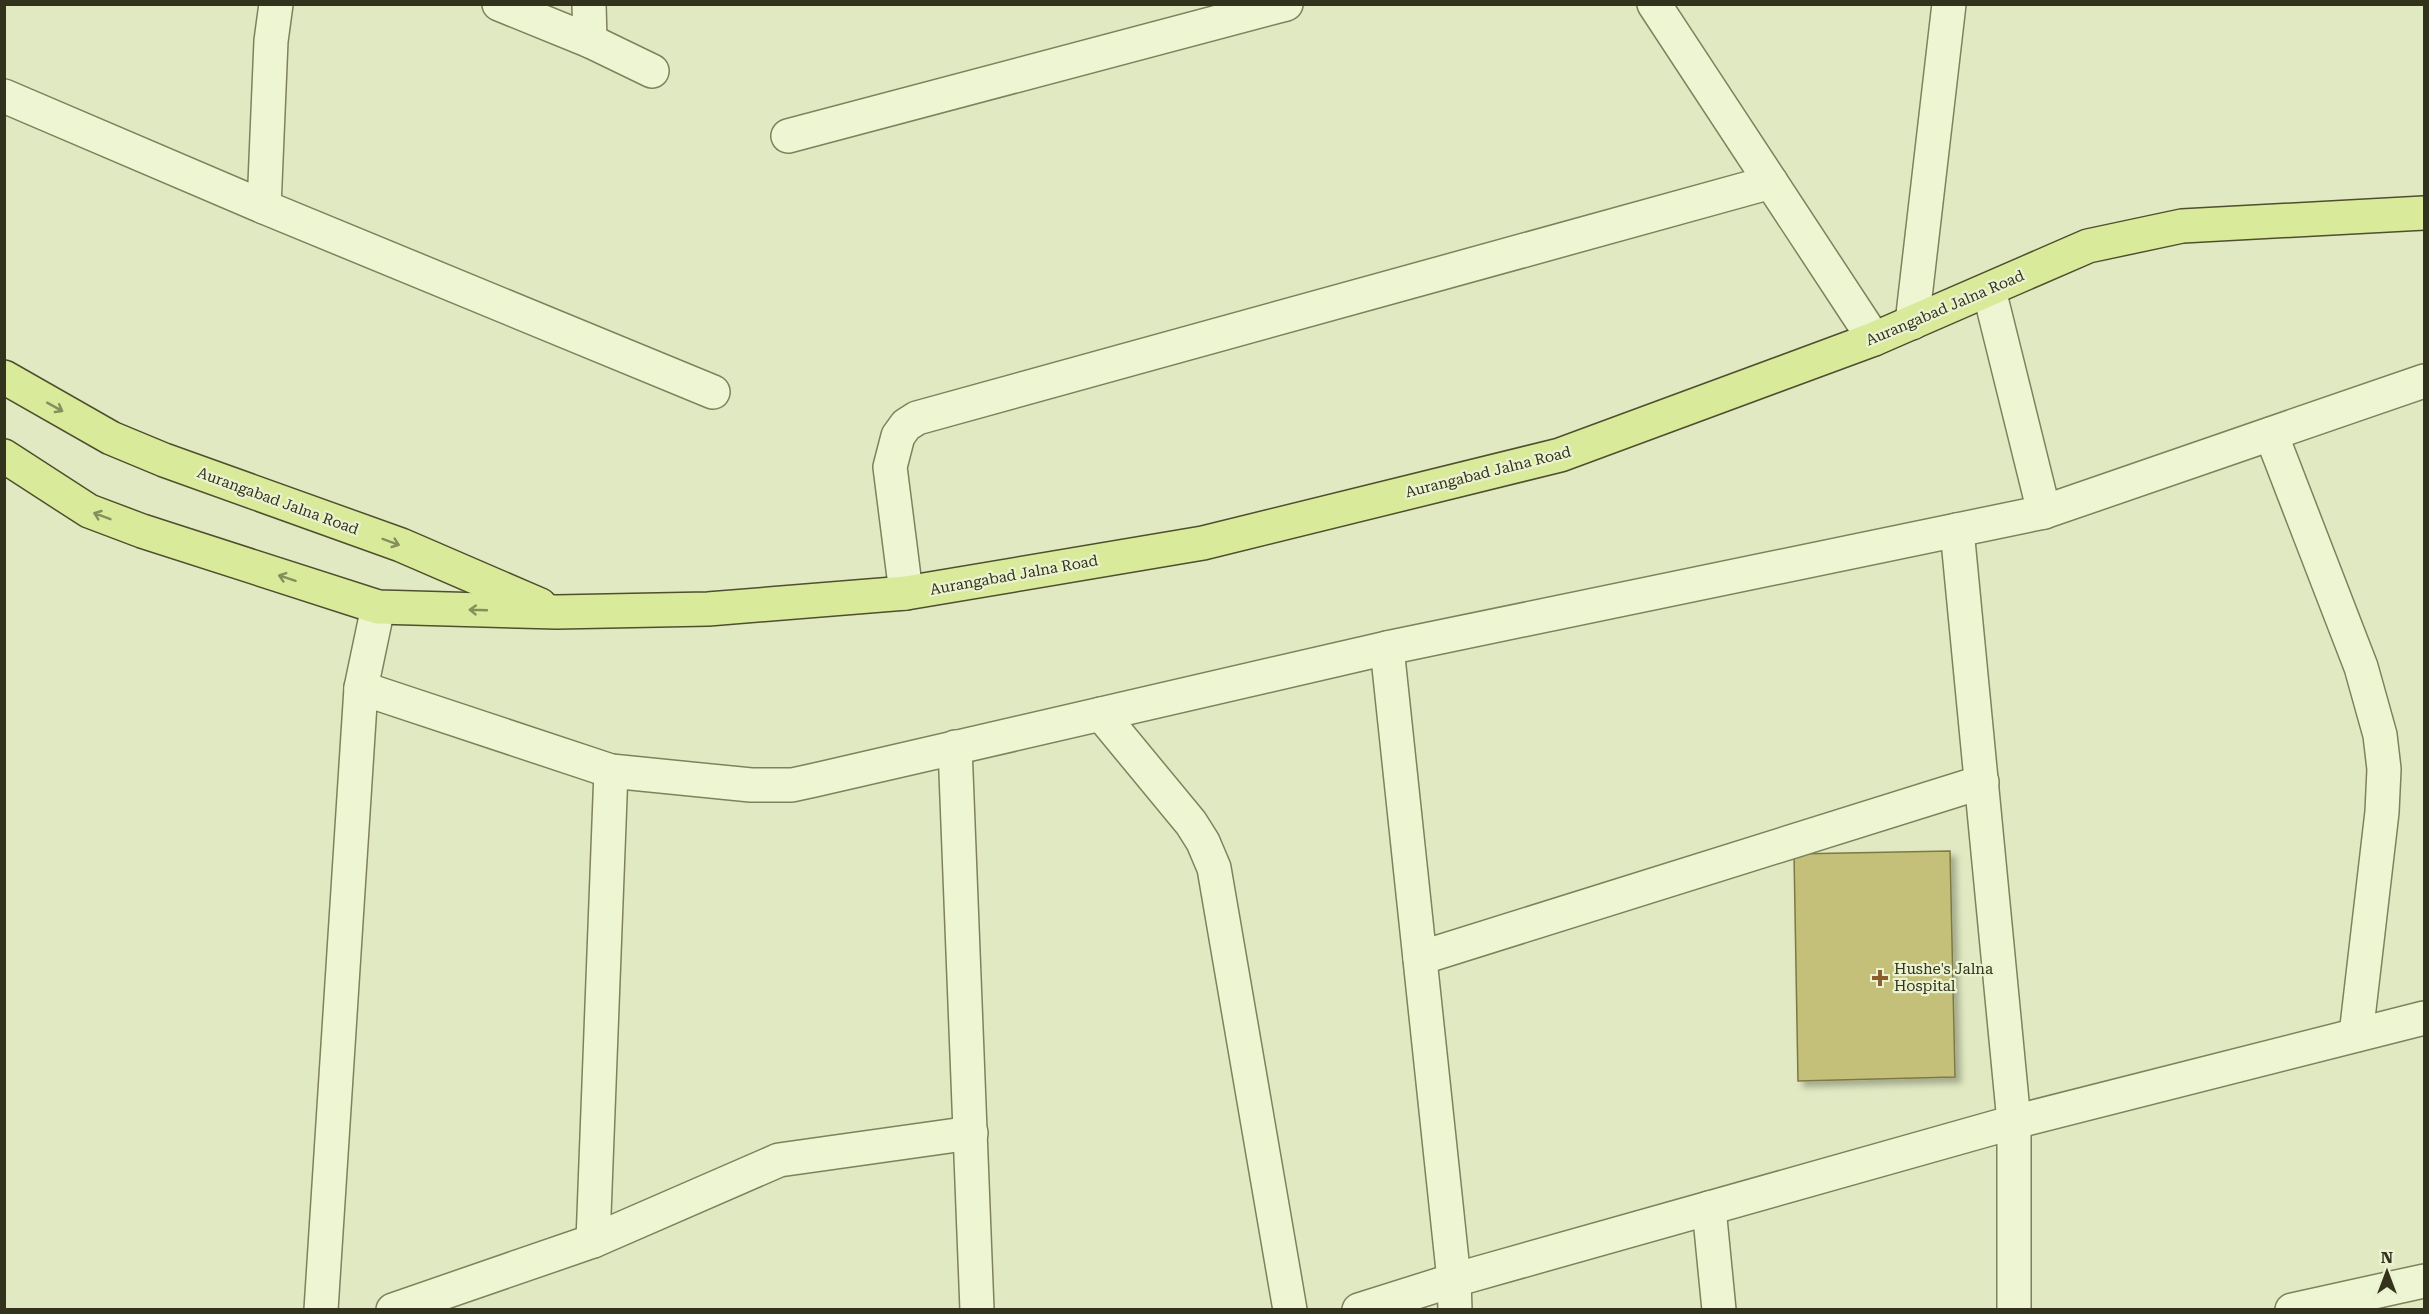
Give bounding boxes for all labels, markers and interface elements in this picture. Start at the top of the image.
street label: Aurangabad Jalna Road [1863,266,2027,350]
one-way arrow [46,401,63,413]
street label: Aurangabad Jalna Road [1403,443,1573,501]
street label: Aurangabad Jalna Road [195,463,361,539]
one-way arrow [94,510,112,521]
one-way arrow [381,537,400,548]
street label: Aurangabad Jalna Road [929,551,1100,599]
one-way arrow [278,572,297,583]
one-way arrow [468,604,488,615]
place label: Hushe's Jalna Hospital [1894,960,1993,995]
marker: Hushe's Jalna Hospital [1871,969,1889,987]
north arrow [2357,1242,2417,1302]
text: N [2381,1248,2393,1267]

